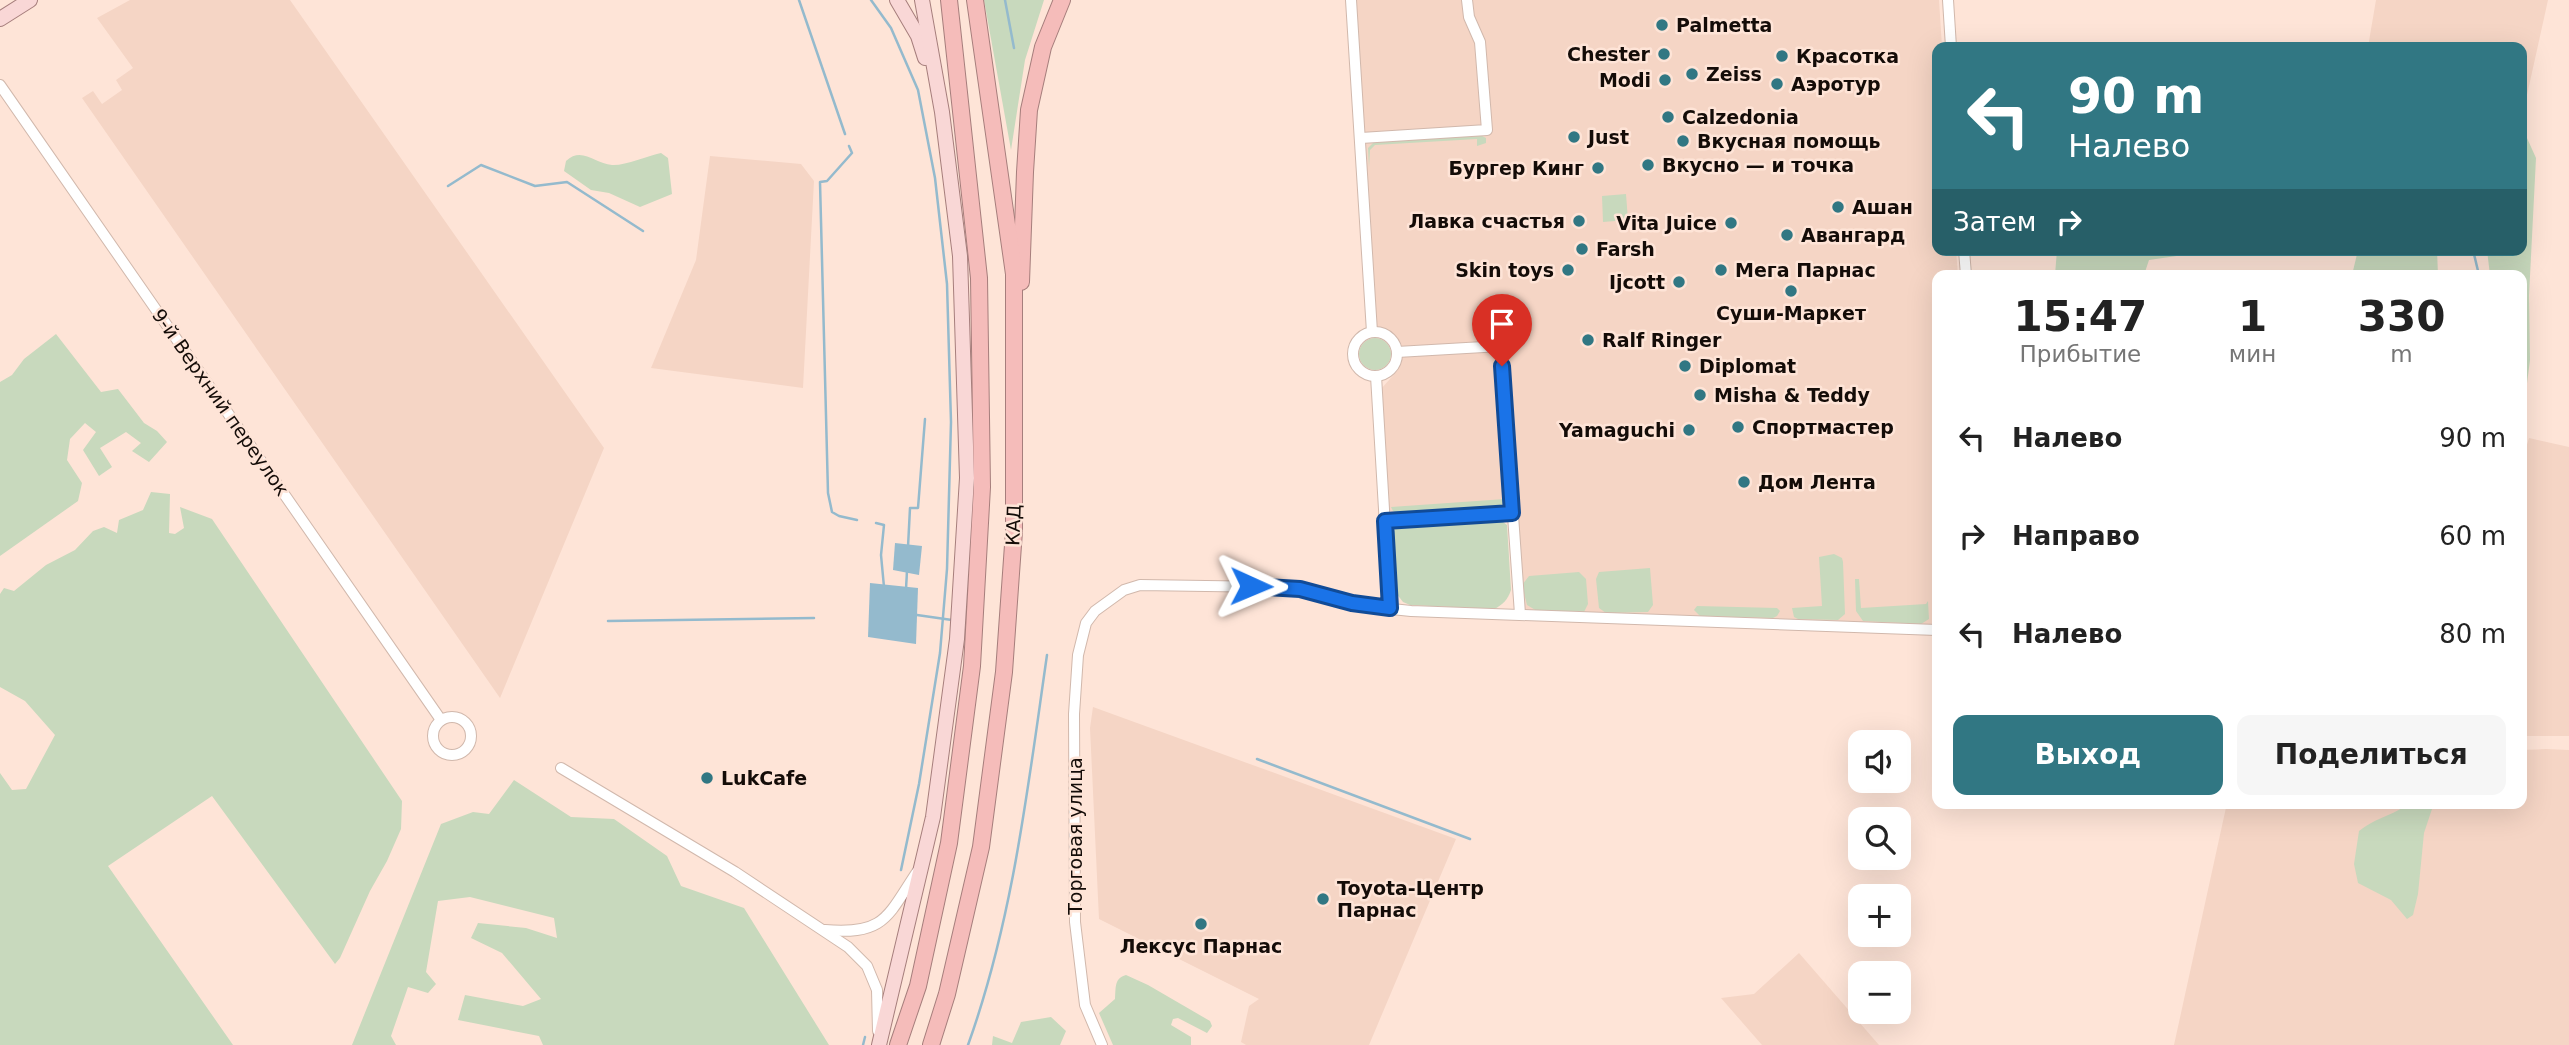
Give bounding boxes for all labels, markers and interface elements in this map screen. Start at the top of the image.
place label: Palmetta [1676,14,1772,36]
marker: Palmetta [1654,17,1670,33]
place label: Chester [1567,43,1651,65]
place label: Красотка [1796,45,1899,67]
marker: Chester [1656,46,1672,62]
marker: Красотка [1774,48,1790,64]
place label: Zeiss [1706,63,1762,85]
marker: Zeiss [1684,66,1700,82]
text: 90 m [2068,68,2204,125]
place label: Modi [1599,69,1651,91]
icon: left [1953,70,2044,161]
marker: Modi [1657,72,1673,88]
place label: Аэротур [1791,73,1881,95]
marker: Аэротур [1769,76,1785,92]
place label: Calzedonia [1682,106,1799,128]
marker: Calzedonia [1660,109,1676,125]
place label: Just [1586,126,1629,148]
text: Налево [2068,127,2190,165]
marker: Just [1566,129,1582,145]
place label: Вкусная помощь [1697,130,1881,152]
marker: Вкусная помощь [1675,133,1691,149]
place label: Вкусно — и точка [1662,154,1854,176]
place label: Бургер Кинг [1449,157,1584,179]
marker: Вкусно — и точка [1640,157,1656,173]
marker: Бургер Кинг [1590,160,1606,176]
place label: Ашан [1852,196,1913,218]
marker: Ашан [1830,199,1846,215]
icon: right [2050,203,2088,241]
text: Затем [1953,207,2036,237]
place label: Лавка счастья [1408,210,1565,232]
place label: Vita Juice [1616,212,1717,234]
marker: Лавка счастья [1571,213,1587,229]
marker: Vita Juice [1723,215,1739,231]
place label: Авангард [1801,224,1905,246]
marker: Авангард [1779,227,1795,243]
place label: Farsh [1596,238,1655,260]
marker: Farsh [1574,241,1590,257]
place label: Skin toys [1455,259,1554,281]
place label: Мега Парнас [1735,259,1876,281]
marker: Skin toys [1560,262,1576,278]
marker: Мега Парнас [1713,262,1729,278]
place label: Ijcott [1609,271,1665,293]
marker: Ijcott [1671,274,1687,290]
marker: Суши-Маркет [1783,283,1799,299]
text: 15:47 [2014,292,2147,341]
text: 1 [2238,292,2267,341]
text: 330 [2358,292,2445,341]
pin [1472,294,1532,366]
place label: Суши-Маркет [1716,302,1866,324]
street label: 9-й Верхний переулок [148,304,294,500]
icon: arrive [1483,305,1521,343]
place label: Ralf Ringer [1602,329,1722,351]
marker: Ralf Ringer [1580,332,1596,348]
text: Прибытие [2020,341,2141,367]
text: мин [2229,341,2276,367]
text: m [2390,341,2413,367]
place label: Diplomat [1699,355,1796,377]
marker: Diplomat [1677,358,1693,374]
place label: Misha & Teddy [1714,384,1870,406]
marker: Misha & Teddy [1692,387,1708,403]
place label: Спортмастер [1752,416,1894,438]
place label: Yamaguchi [1558,419,1675,441]
marker: Спортмастер [1730,419,1746,435]
icon: left [1953,419,1991,457]
marker: Yamaguchi [1681,422,1697,438]
text: Налево [2012,423,2122,453]
text: 90 m [2439,423,2506,453]
place label: Дом Лента [1758,471,1876,493]
marker: Дом Лента [1736,474,1752,490]
street label: КАД [1001,504,1025,546]
icon: right [1953,517,1991,555]
text: Направо [2012,521,2140,551]
text: 60 m [2439,521,2506,551]
position arrow [1214,549,1288,623]
icon: left [1953,615,1991,653]
text: Налево [2012,619,2122,649]
text: 80 m [2439,619,2506,649]
button: Выход [1953,715,2223,795]
button: Поделиться [2237,715,2506,795]
map controls [1848,730,1911,1024]
button: sound [1848,730,1911,793]
street label: Торговая улица [1064,757,1086,916]
place label: LukCafe [721,767,807,789]
marker: LukCafe [699,770,715,786]
button: search [1848,807,1911,870]
place label: Toyota-Центр Парнас [1337,877,1484,921]
button: + [1848,884,1911,947]
marker: Toyota-Центр Парнас [1315,891,1331,907]
marker: Лексус Парнас [1193,916,1209,932]
place label: Лексус Парнас [1120,935,1282,957]
button: − [1848,961,1911,1024]

